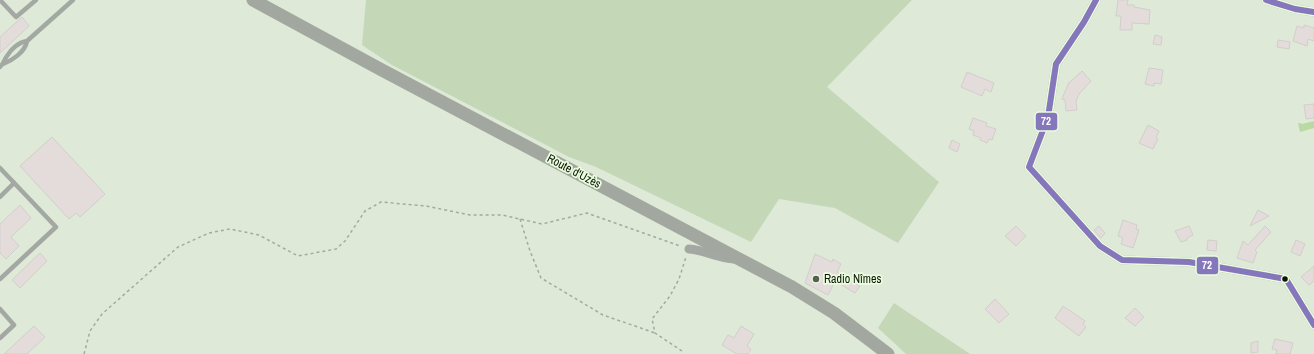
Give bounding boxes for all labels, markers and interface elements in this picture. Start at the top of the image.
line badge: 72 [1035,112,1058,131]
text: 72 [1041,114,1051,128]
street label: Route d'Uzès [544,150,604,192]
line badge: 72 [1196,256,1219,275]
text: 72 [1202,258,1212,272]
place label: Radio Nîmes [824,271,882,287]
marker: Radio Nîmes [811,274,821,284]
unlabelled marker [1280,274,1290,284]

